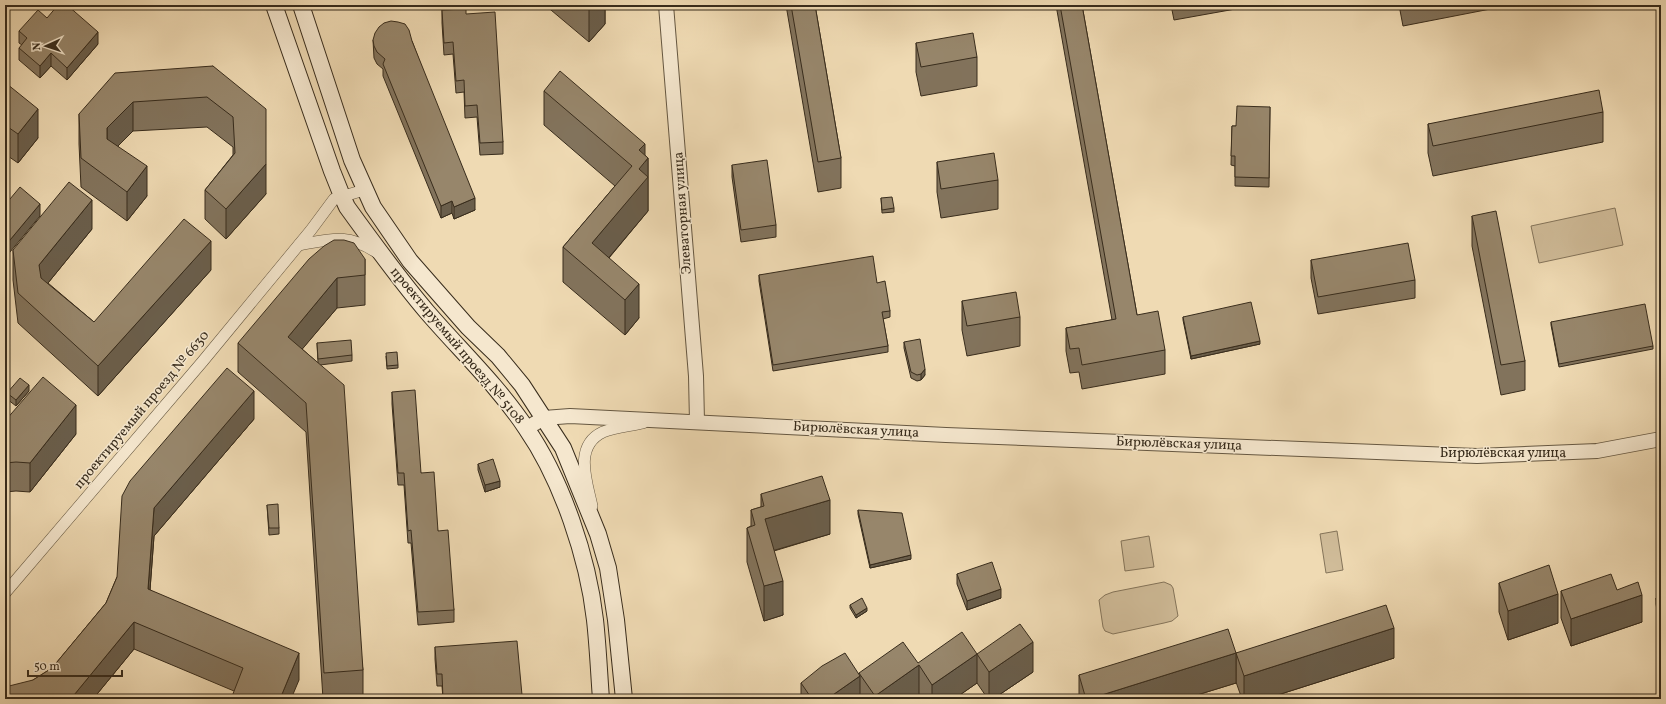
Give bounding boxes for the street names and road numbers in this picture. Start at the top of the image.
street label: Элеваторная улица [669,151,697,275]
street label: проектируемый проезд № 5108 [385,263,529,429]
street label: проектируемый проезд № 6630 [70,327,214,493]
street label: Бирюлёвская улица [792,417,920,443]
street label: Бирюлёвская улица [1115,432,1243,456]
street label: Бирюлёвская улица [1440,444,1566,463]

